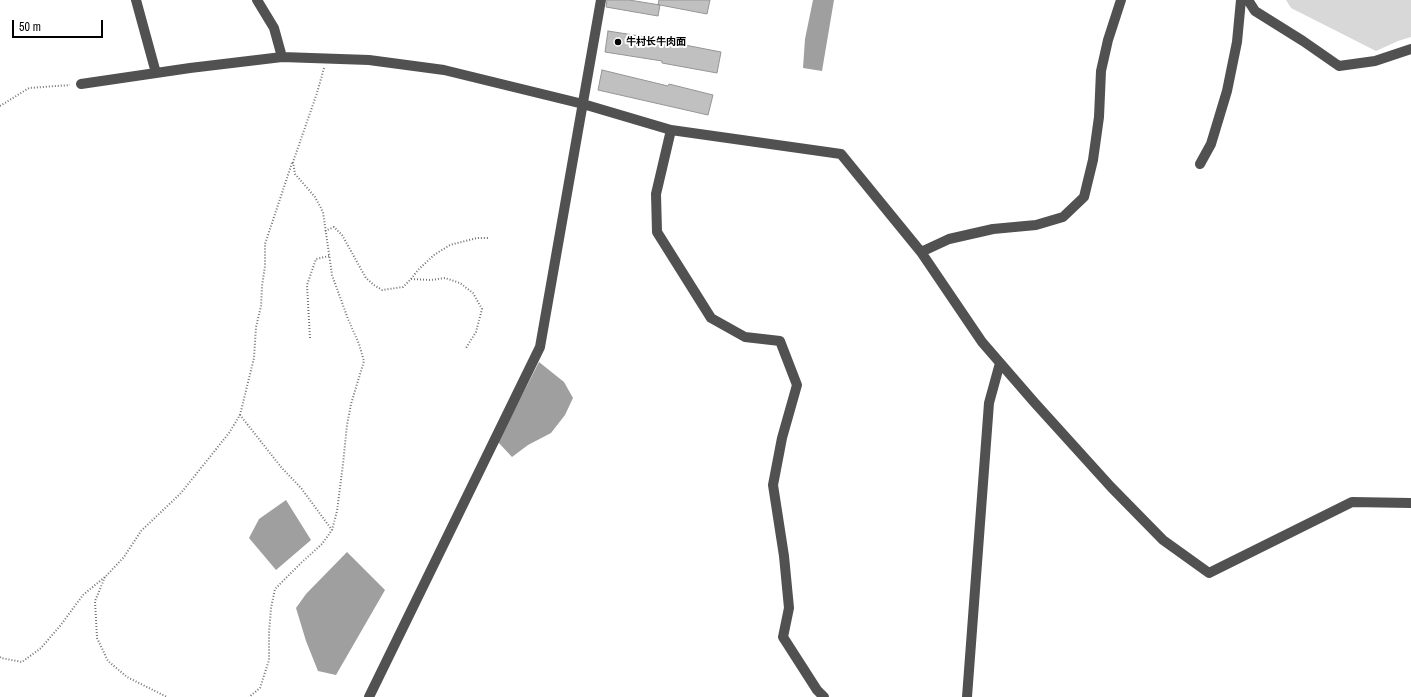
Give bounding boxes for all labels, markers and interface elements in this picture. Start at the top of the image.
scale bar [14,12,105,38]
text: 50 m [19,19,41,35]
place label: 牛村长牛肉面 [626,36,686,48]
marker: 牛村长牛肉面 [613,37,623,47]

